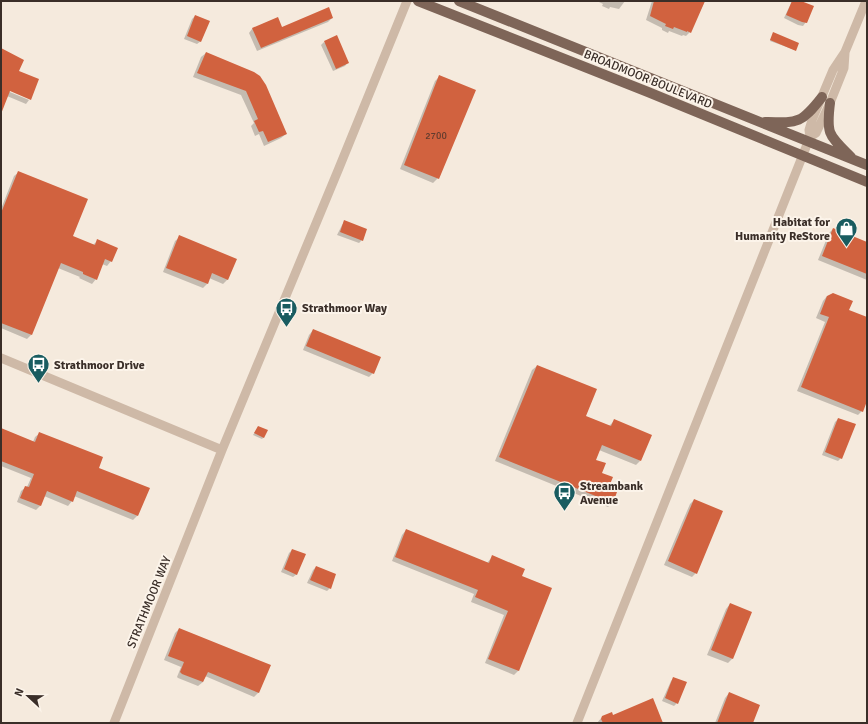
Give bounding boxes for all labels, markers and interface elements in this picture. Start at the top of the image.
street label: BROADMOOR BOULEVARD [581,47,714,112]
house number: 2700 [425,130,447,142]
place label: Habitat for Humanity ReStore [735,215,830,244]
shop icon: Habitat for Humanity ReStore [833,216,859,249]
bus stop icon: Strathmoor Way [273,295,299,328]
place label: Strathmoor Way [302,301,387,316]
bus stop icon: Strathmoor Drive [25,352,51,385]
place label: Strathmoor Drive [54,358,145,373]
place label: Streambank Avenue [580,479,644,508]
bus stop icon: Streambank Avenue [551,480,577,513]
street label: STRATHMOOR WAY [124,554,175,650]
north arrow [8,676,48,716]
text: N [12,686,27,698]

